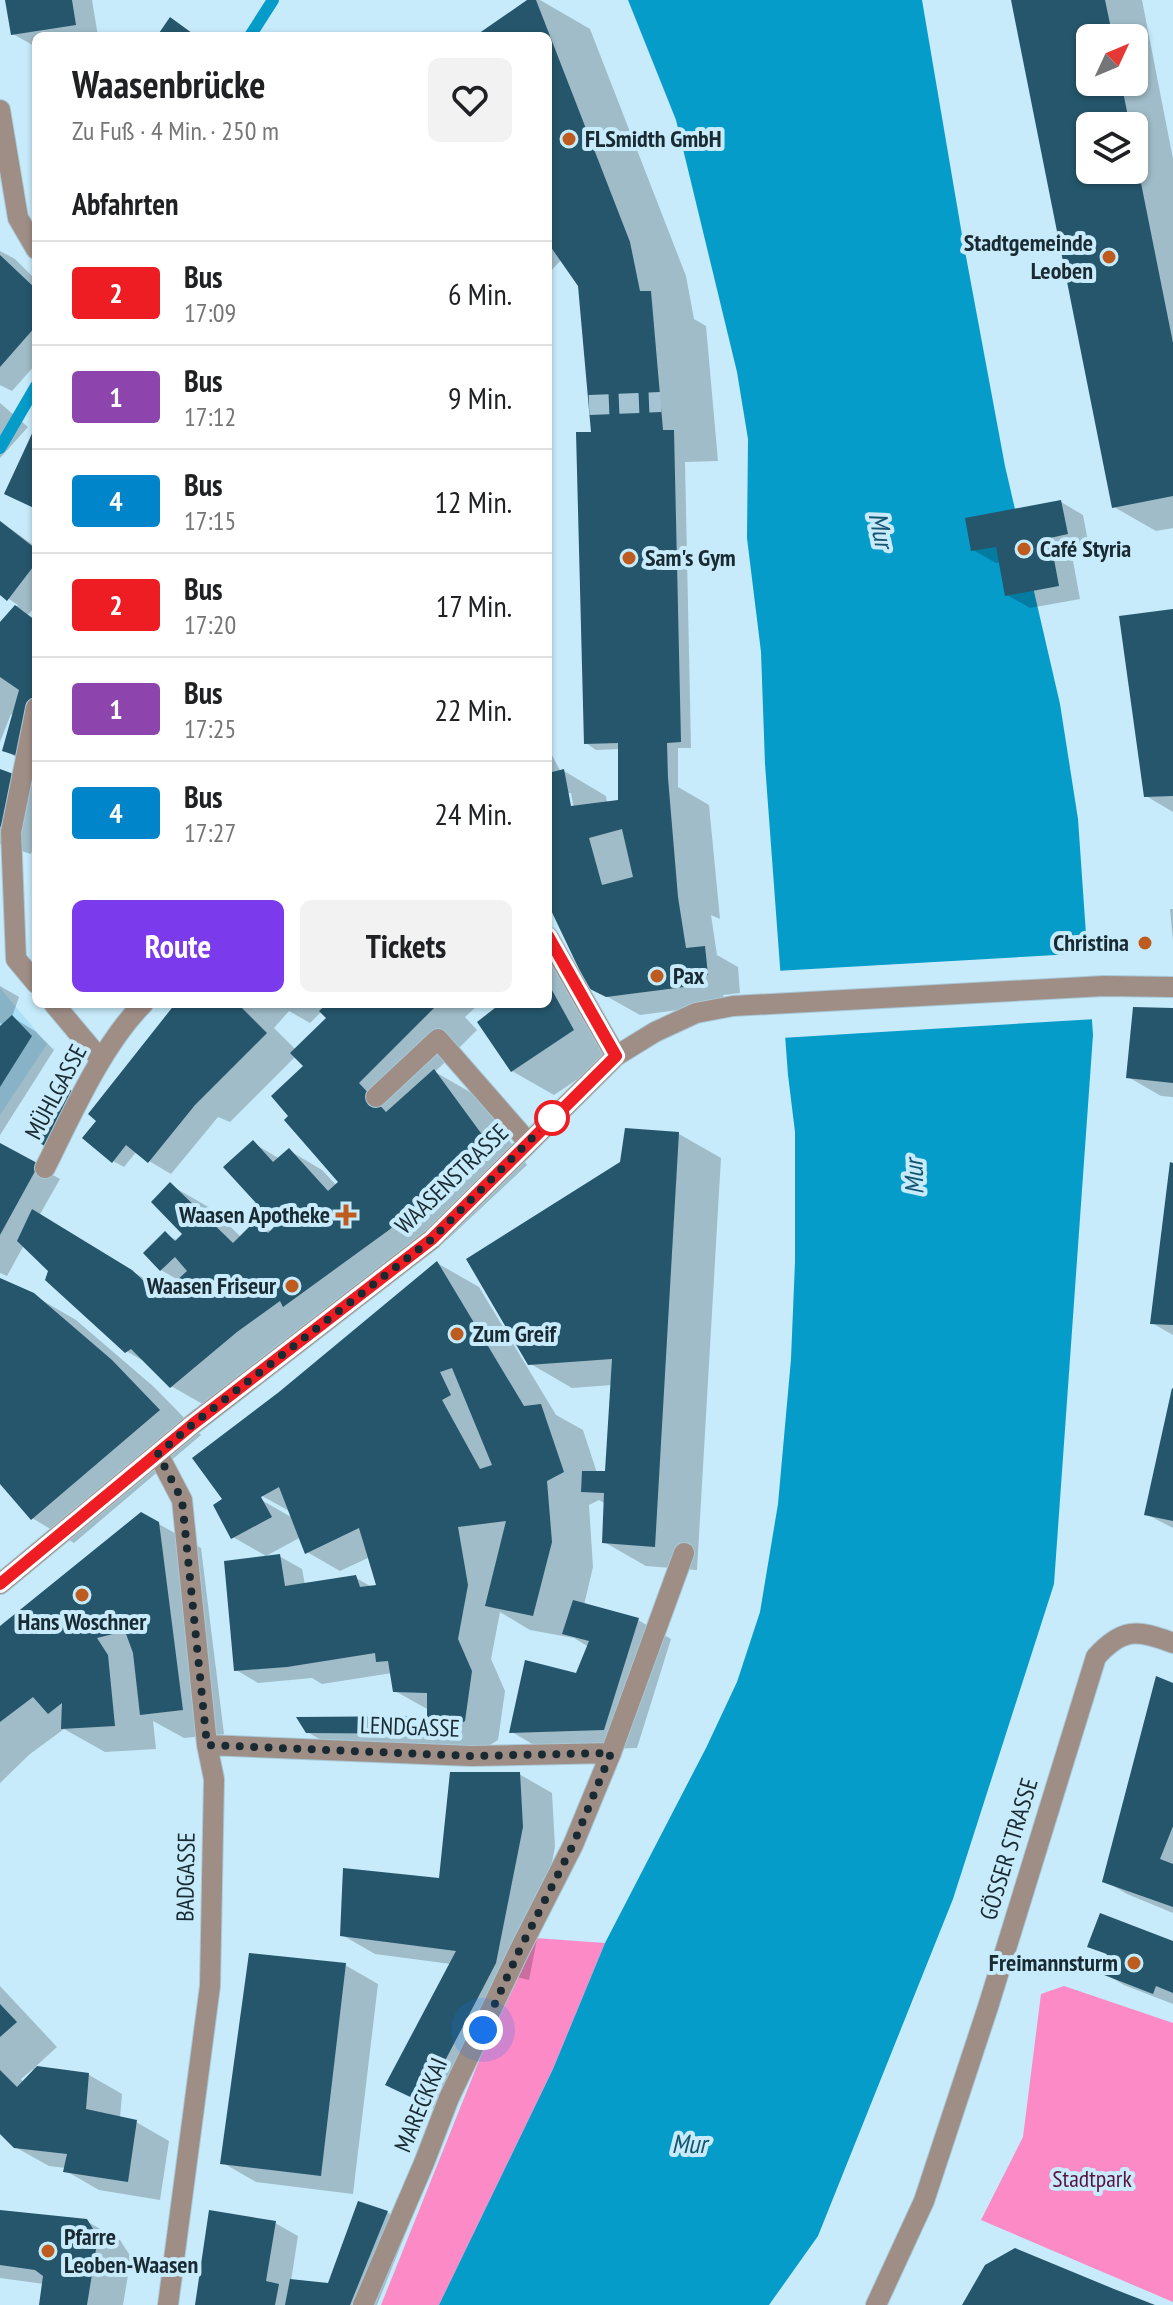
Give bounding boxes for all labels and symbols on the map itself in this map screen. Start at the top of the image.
north arrow [1076,24,1148,96]
place label: FLSmidth GmbH [585,123,722,154]
marker: FLSmidth GmbH [560,130,578,148]
place label: Stadtgemeinde Leoben [964,227,1093,286]
marker: Stadtgemeinde Leoben [1100,248,1118,266]
water label: Mur [862,509,902,554]
place label: Café Styria [1040,533,1131,564]
marker: Café Styria [1015,540,1033,558]
place label: Sam's Gym [645,542,736,573]
marker: Sam's Gym [620,549,638,567]
place label: Christina [1053,927,1129,958]
marker: Christina [1136,934,1154,952]
place label: Pax [673,960,705,991]
marker: Pax [648,967,666,985]
street label: MÜHLGASSE [18,1039,93,1145]
unlabelled marker [535,1101,569,1135]
street label: WAASENSTRASSE [388,1117,515,1240]
water label: Mur [896,1155,931,1195]
place label: Waasen Apotheke [178,1199,330,1230]
marker: Waasen Apotheke [337,1206,355,1224]
place label: Waasen Friseur [146,1270,277,1301]
marker: Waasen Friseur [283,1277,301,1295]
place label: Zum Greif [473,1318,558,1349]
marker: Zum Greif [448,1325,466,1343]
marker: Hans Woschner [73,1586,91,1604]
place label: Hans Woschner [18,1606,147,1637]
street label: LENDGASSE [360,1709,460,1744]
street label: GÖSSER STRASSE [972,1774,1045,1923]
street label: BADGASSE [169,1832,202,1922]
place label: Freimannsturm [989,1947,1118,1978]
marker: Freimannsturm [1125,1954,1143,1972]
your location [463,2010,503,2050]
street label: MARECKKAI [387,2053,454,2157]
water label: Mur [672,2127,710,2160]
park label: Stadtpark [1052,2163,1132,2194]
place label: Pfarre Leoben-Waasen [64,2221,198,2280]
marker: Pfarre Leoben-Waasen [39,2242,57,2260]

